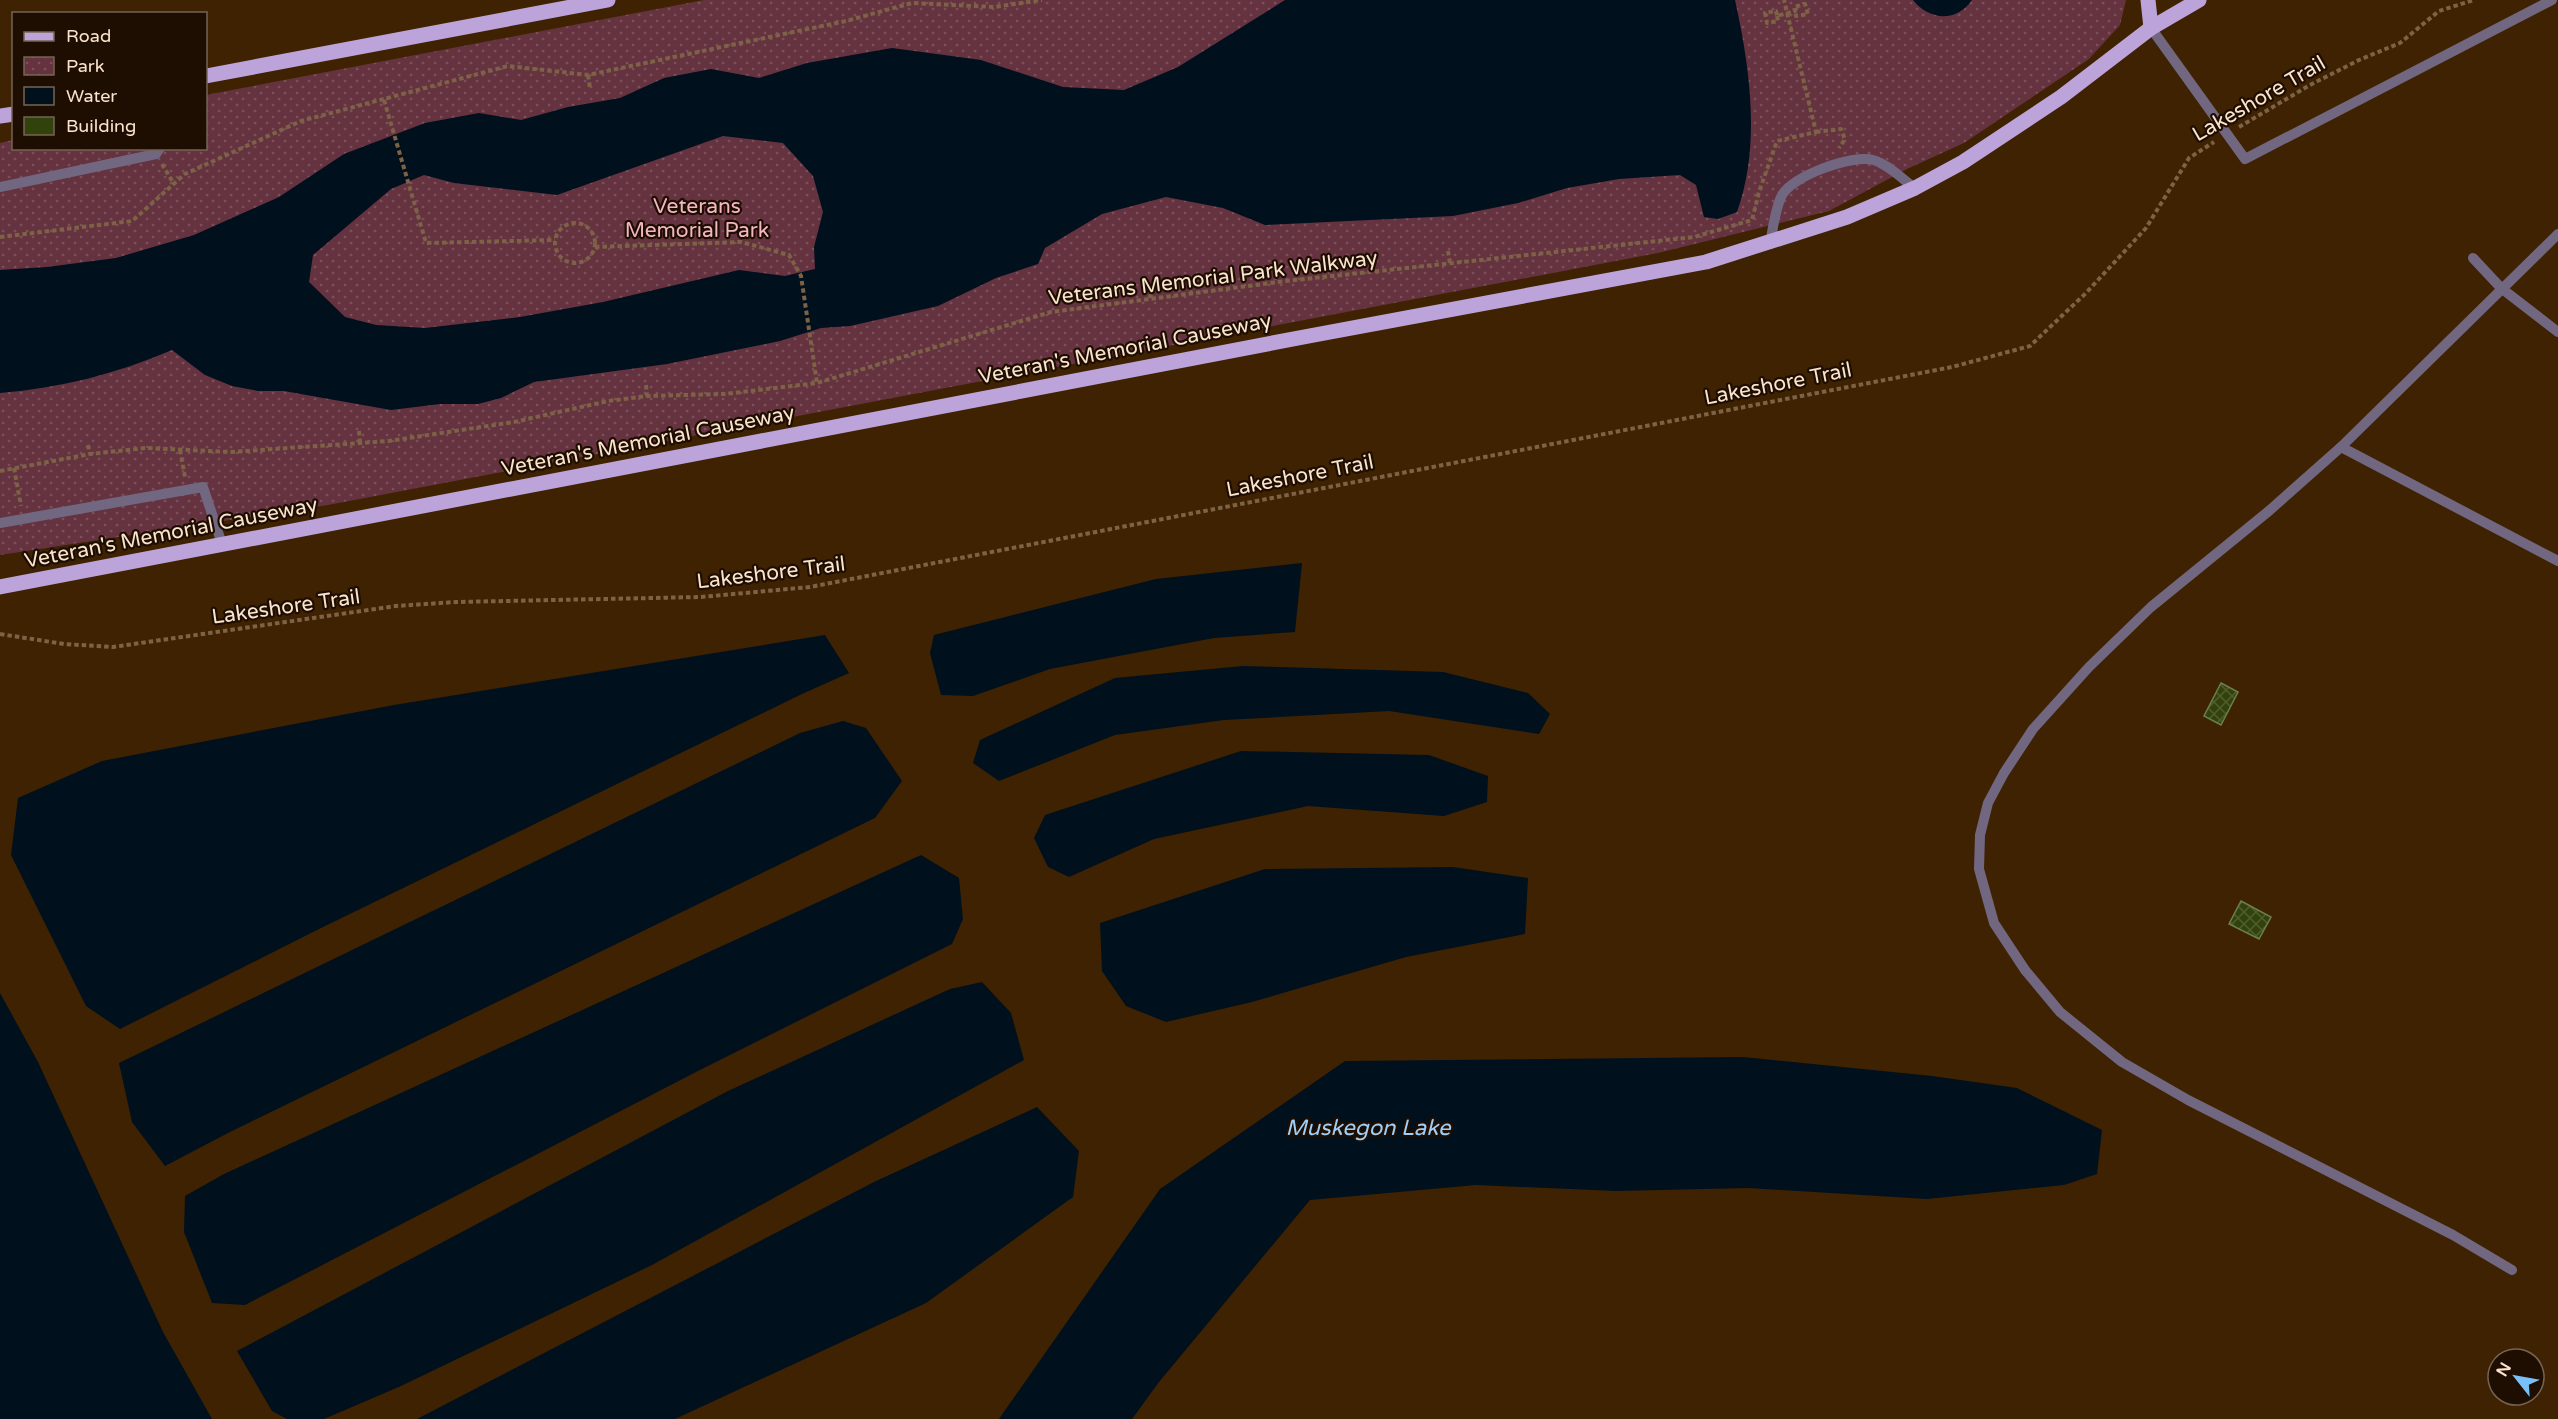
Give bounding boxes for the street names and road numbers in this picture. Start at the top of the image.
street label: Lakeshore Trail [2188,51,2330,147]
street label: Veterans Memorial Park Walkway [1047,245,1379,311]
street label: Veteran's Memorial Causeway [976,308,1274,390]
street label: Lakeshore Trail [1702,357,1854,411]
street label: Veteran's Memorial Causeway [499,400,797,482]
street label: Lakeshore Trail [1224,449,1376,503]
street label: Veteran's Memorial Causeway [22,492,320,574]
street label: Lakeshore Trail [695,551,847,595]
street label: Lakeshore Trail [210,584,362,630]

